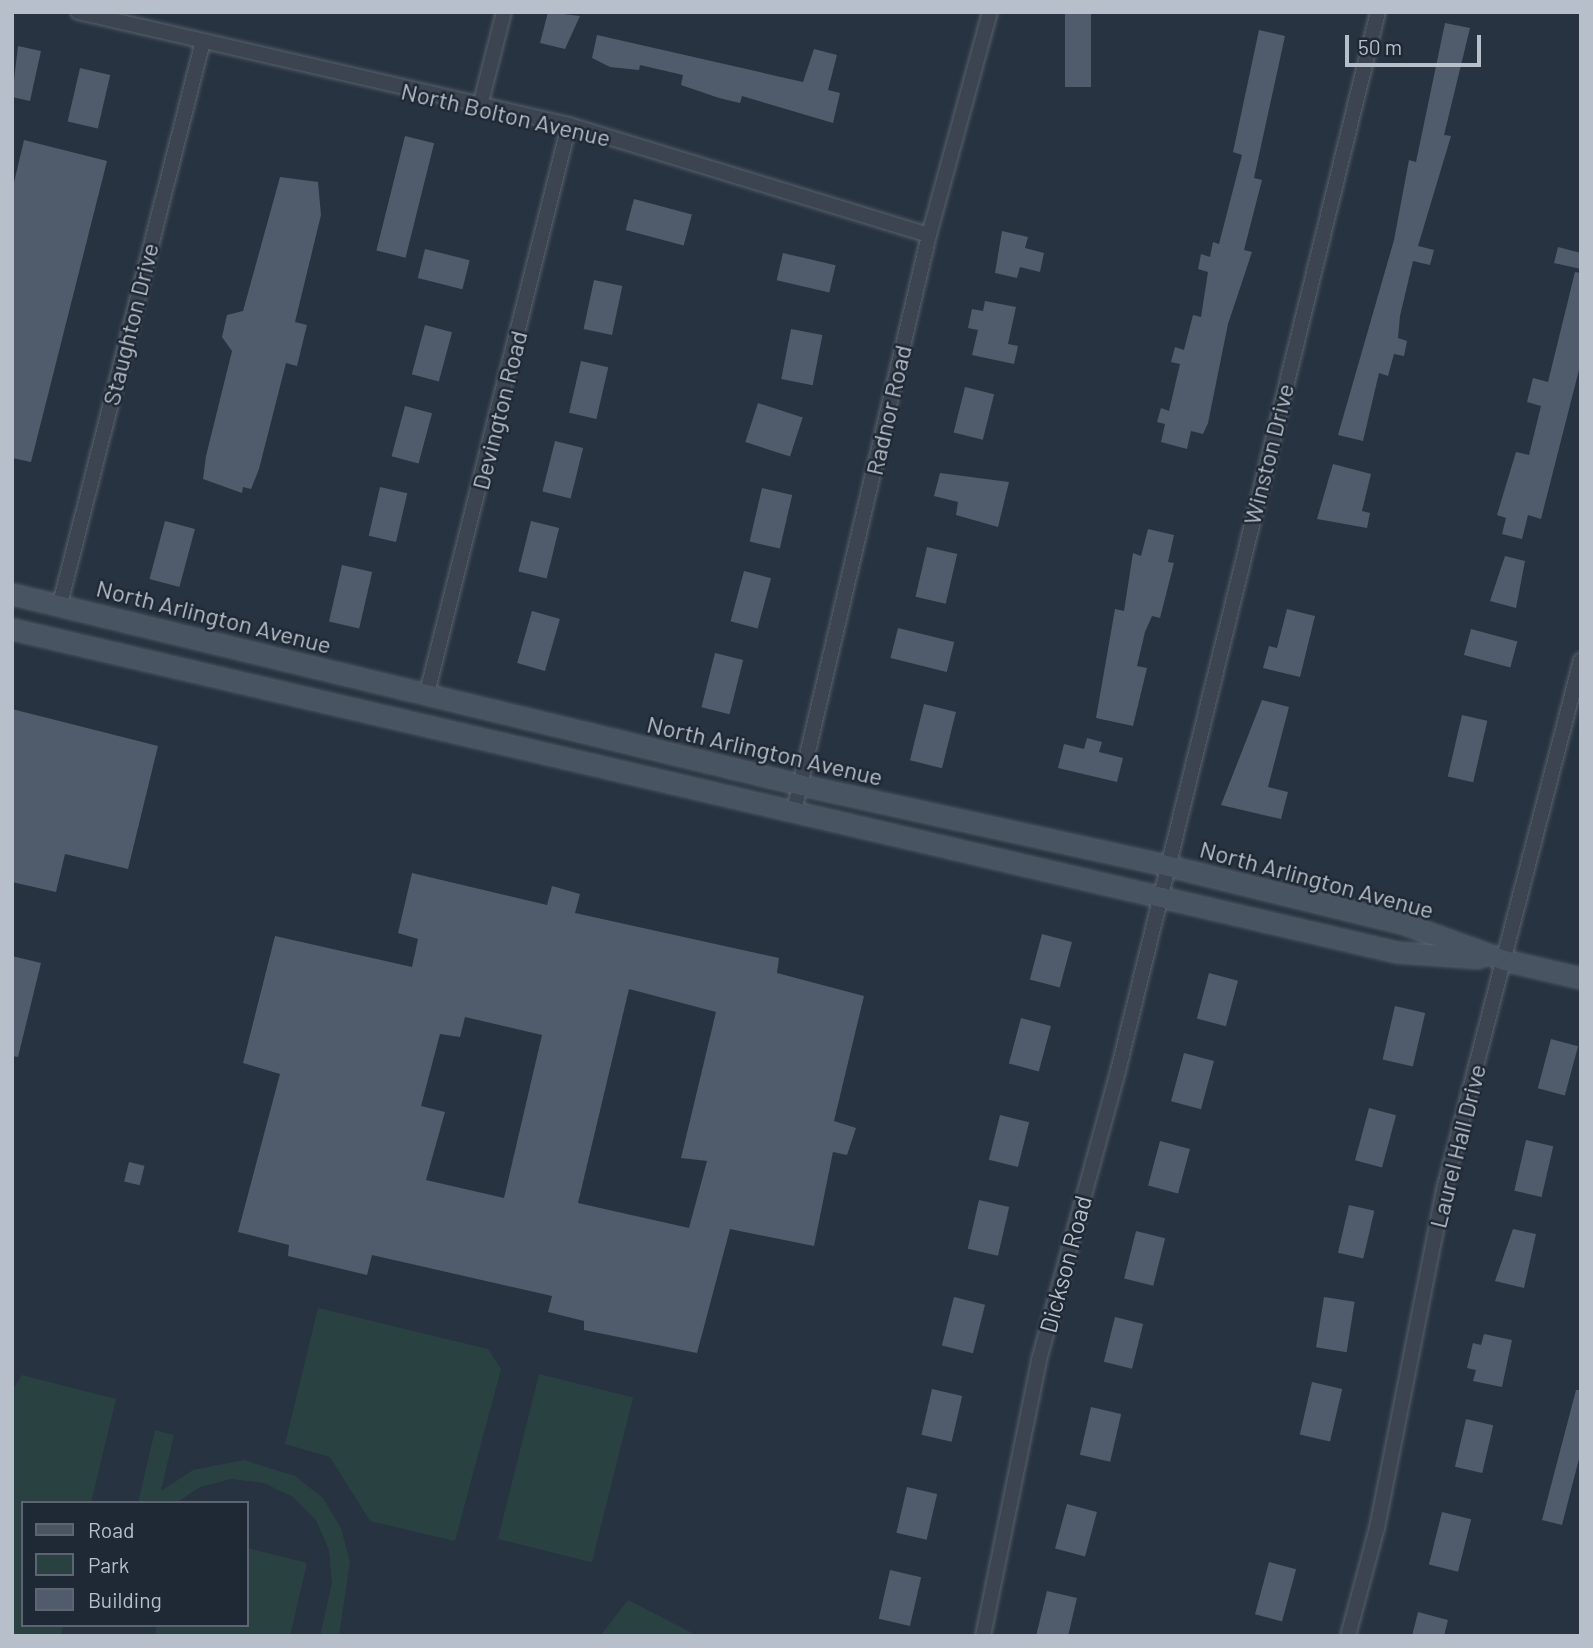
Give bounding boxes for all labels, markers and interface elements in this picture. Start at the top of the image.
scale bar [1348,21,1484,65]
text: 50 m [1358,34,1402,59]
street label: North Bolton Avenue [399,76,613,152]
street label: Staughton Drive [96,240,164,408]
street label: Devington Road [465,328,533,492]
street label: Radnor Road [859,342,917,478]
street label: Winston Drive [1237,381,1299,527]
street label: North Arlington Avenue [94,573,334,659]
street label: North Arlington Avenue [644,709,886,791]
street label: North Arlington Avenue [1197,834,1437,924]
street label: Laurel Hall Drive [1423,1061,1491,1231]
street label: Dickson Road [1033,1192,1097,1336]
legend [21,1501,248,1627]
text: Road [88,1517,134,1542]
text: Park [88,1552,129,1577]
text: Building [88,1587,162,1612]

